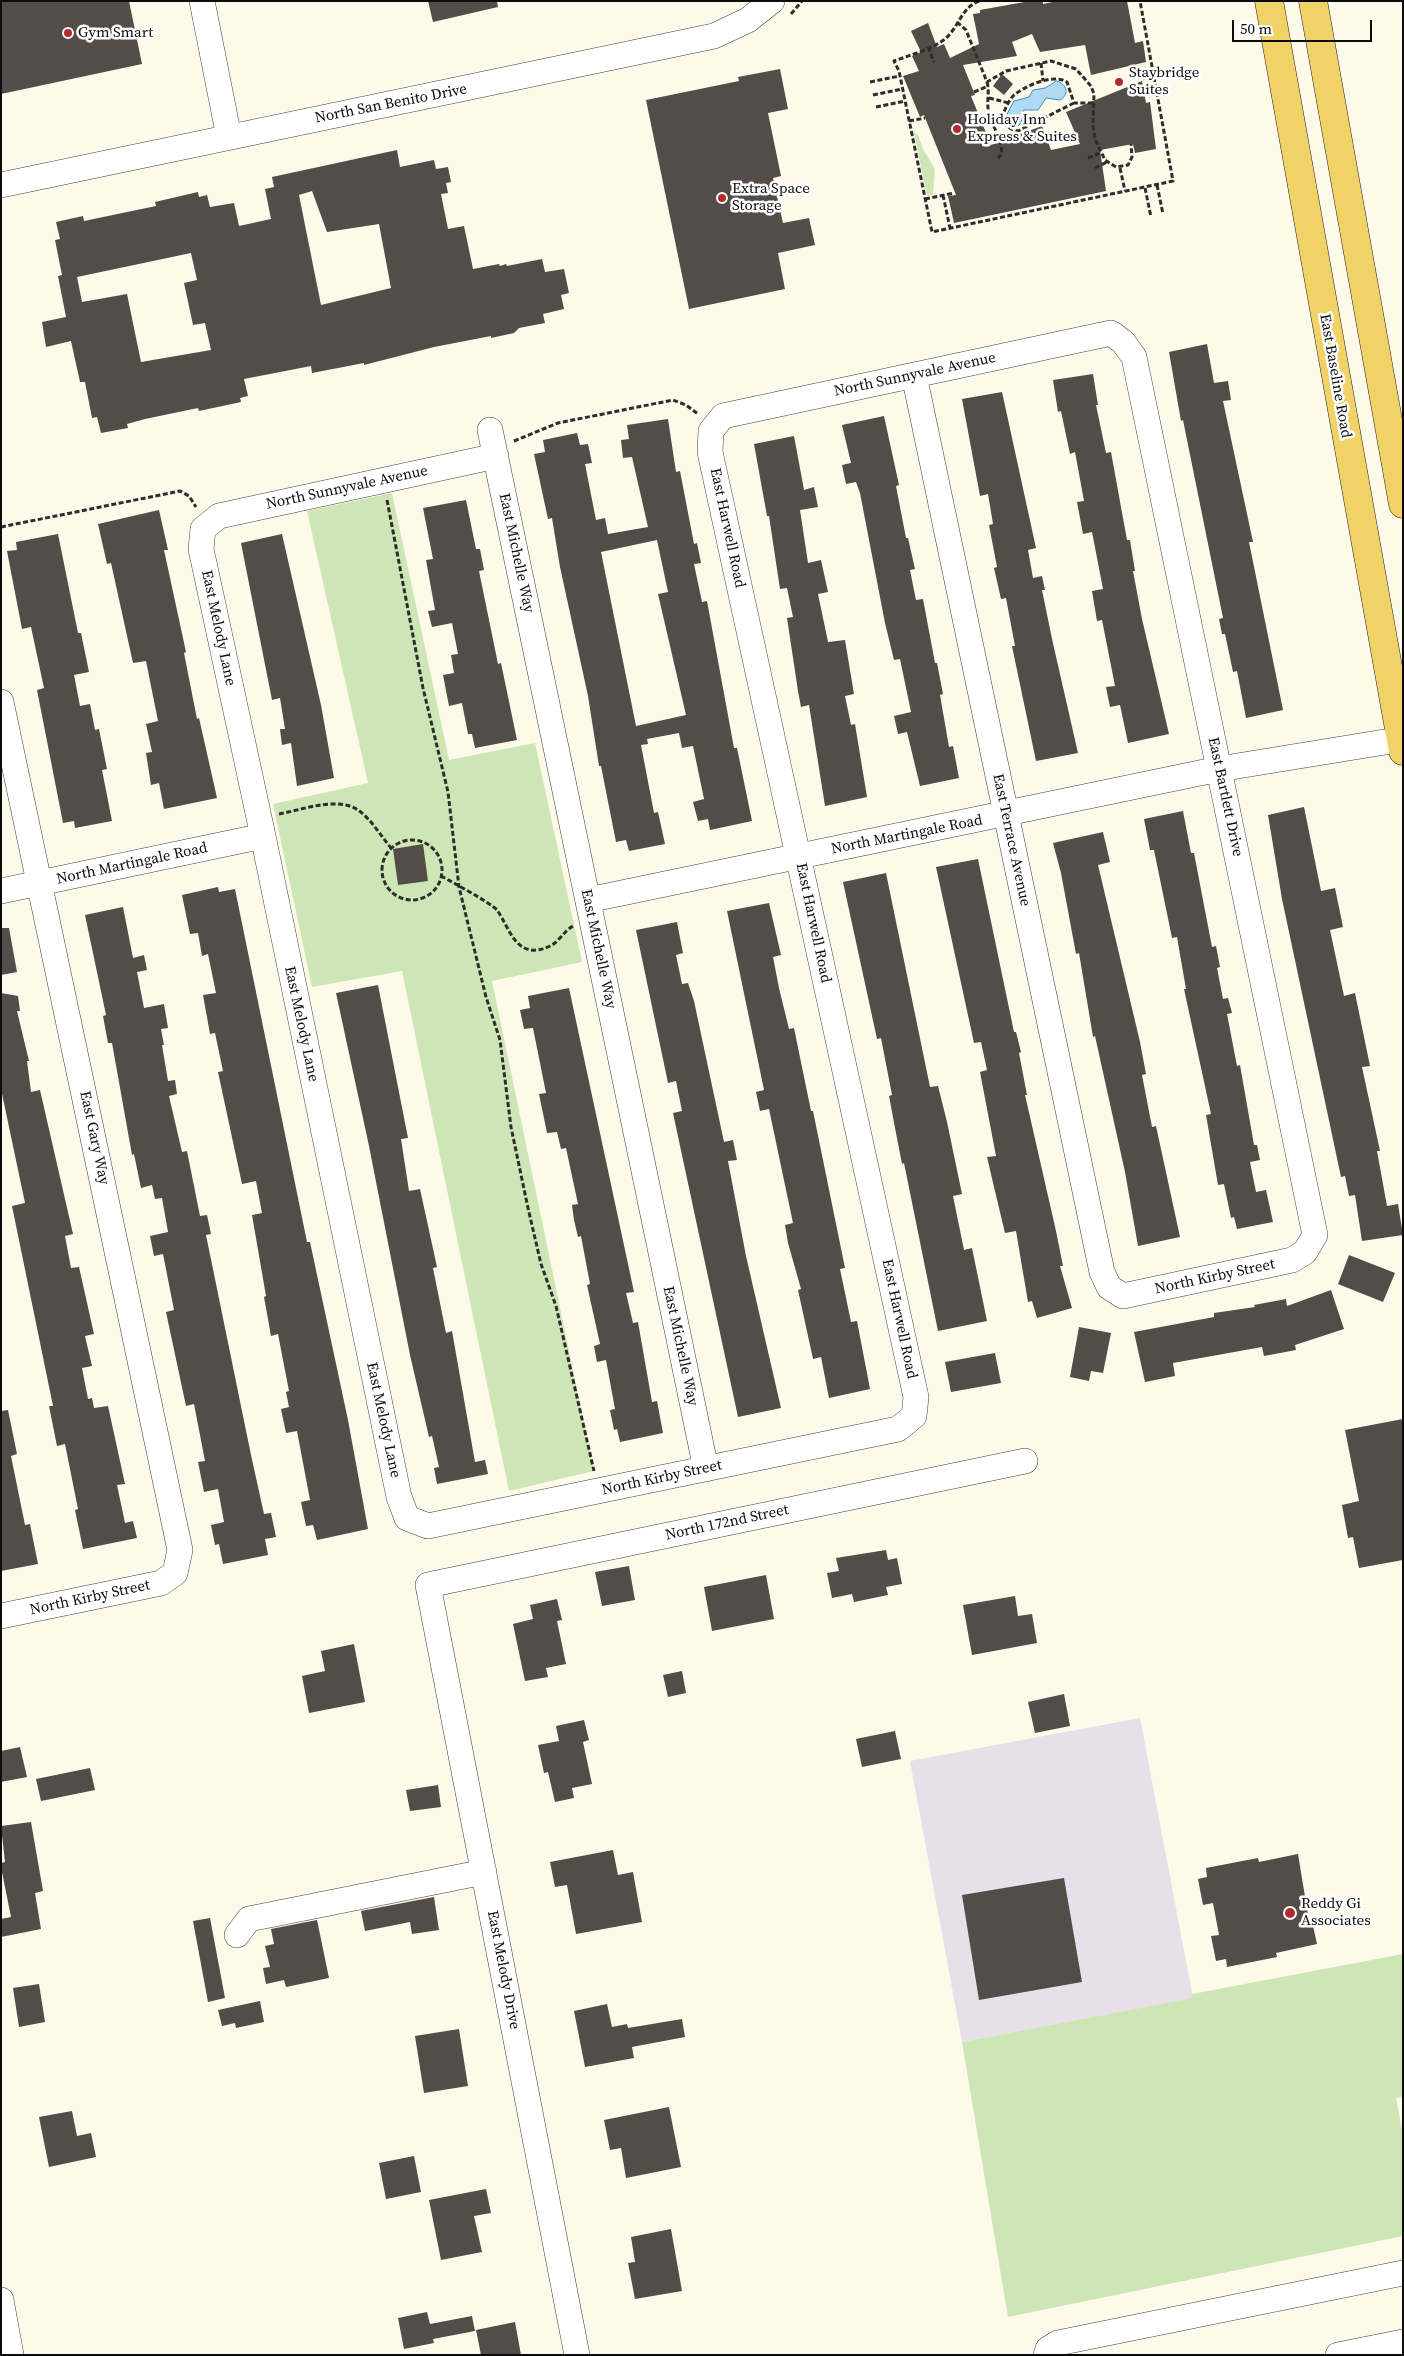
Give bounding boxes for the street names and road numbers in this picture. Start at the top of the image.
street label: North San Benito Drive [314,80,468,128]
street label: East Baseline Road [1315,312,1355,440]
street label: North Sunnyvale Avenue [833,349,997,401]
street label: North Sunnyvale Avenue [265,462,429,514]
street label: East Harwell Road [705,466,749,590]
street label: East Michelle Way [495,492,537,614]
street label: East Melody Lane [197,569,239,687]
street label: East Bartlett Drive [1204,736,1246,858]
street label: East Terrace Avenue [988,772,1034,908]
street label: North Martingale Road [830,812,984,858]
street label: North Martingale Road [55,839,209,889]
street label: East Harwell Road [791,861,835,985]
street label: East Michelle Way [577,888,619,1010]
street label: East Melody Lane [280,965,322,1083]
street label: East Gary Way [75,1089,113,1187]
street label: North Kirby Street [1153,1255,1277,1299]
street label: East Harwell Road [877,1257,921,1381]
street label: East Michelle Way [659,1285,701,1407]
street label: East Melody Lane [362,1361,404,1479]
street label: North Kirby Street [600,1456,724,1500]
street label: North 172nd Street [664,1501,790,1545]
street label: North Kirby Street [28,1576,152,1620]
street label: East Melody Drive [483,1909,523,2031]

